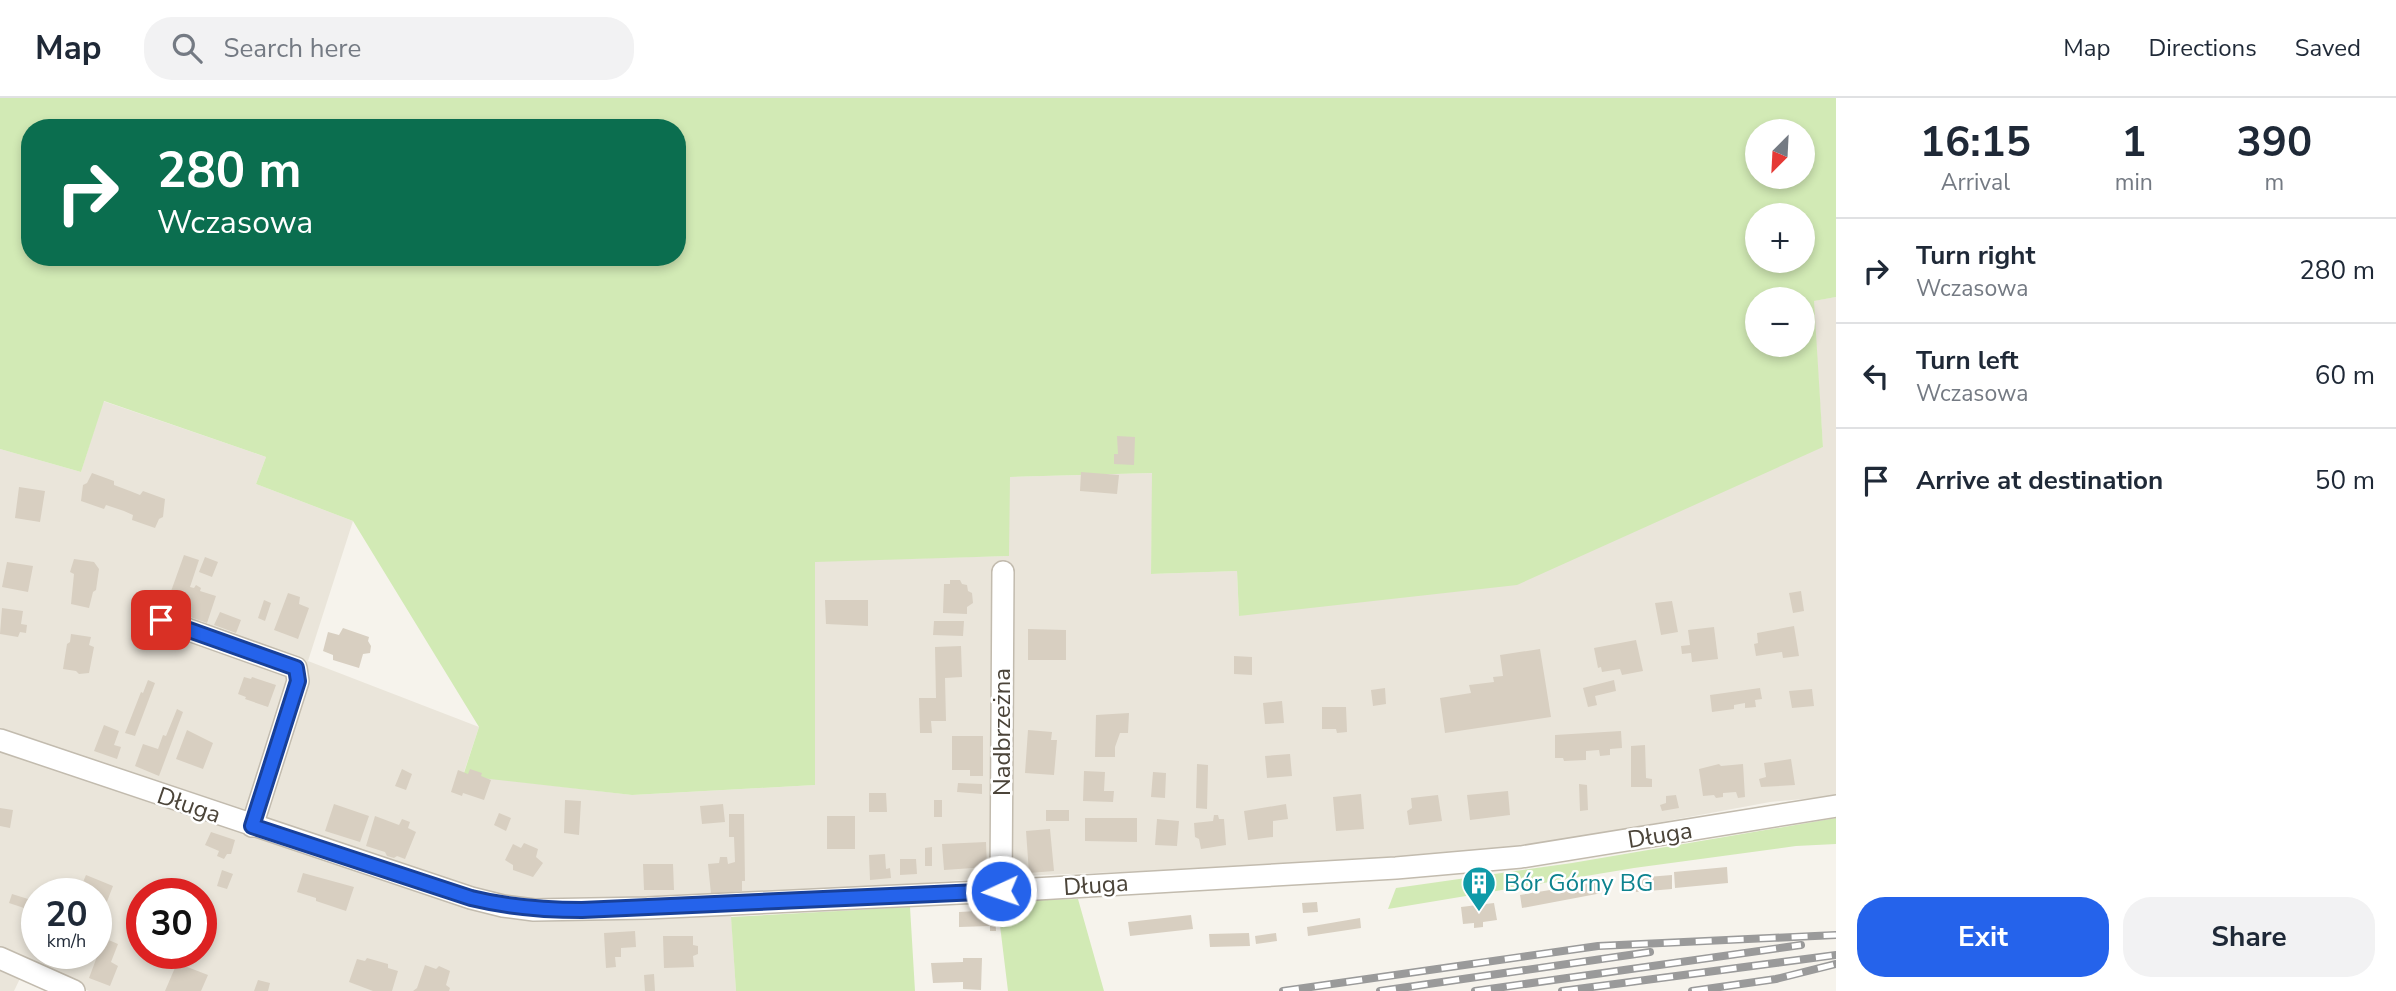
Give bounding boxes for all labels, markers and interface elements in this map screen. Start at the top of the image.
search box [144,17,634,80]
text: Map [35,26,102,71]
icon: search [168,29,206,67]
text: Search here [224,31,361,66]
text: Map [2063,32,2110,64]
text: Directions [2148,32,2257,64]
text: Saved [2295,32,2361,64]
text: 16:15 [1920,114,2031,171]
text: 1 [2121,114,2146,171]
text: 390 [2237,114,2312,171]
north arrow [1745,119,1815,189]
map controls [1745,119,1815,357]
text: 280 m [157,137,301,204]
icon: right [42,147,133,238]
text: Arrival [1941,167,2010,198]
text: min [2115,167,2153,198]
text: m [2265,167,2284,198]
text: Wczasowa [157,201,313,244]
button: + [1745,203,1815,273]
text: Turn right [1916,238,2035,273]
icon: right [1857,252,1895,290]
text: 280 m [2299,253,2375,288]
text: Wczasowa [1916,273,2028,304]
button: − [1745,287,1815,357]
text: Turn left [1916,343,2019,378]
icon: left [1857,357,1895,395]
text: 60 m [2315,358,2375,393]
text: Wczasowa [1916,378,2028,409]
icon: arrive [1857,462,1895,500]
text: Arrive at destination [1916,463,2163,498]
text: 50 m [2315,463,2375,498]
pin [131,590,191,650]
icon: arrive [142,601,180,639]
street label: Nadbrzeżna [986,668,1018,796]
street label: Długa [153,779,225,831]
street label: Długa [1625,814,1695,856]
position arrow [964,854,1038,928]
building icon: Bór Górny BG [1460,864,1498,913]
street label: Długa [1062,867,1130,903]
place label: Bór Górny BG [1504,867,1653,899]
speed limit sign: 30 [126,878,217,969]
text: 20 [45,891,88,938]
button: Exit [1857,897,2109,977]
button: Share [2123,897,2375,977]
text: km/h [47,929,86,953]

